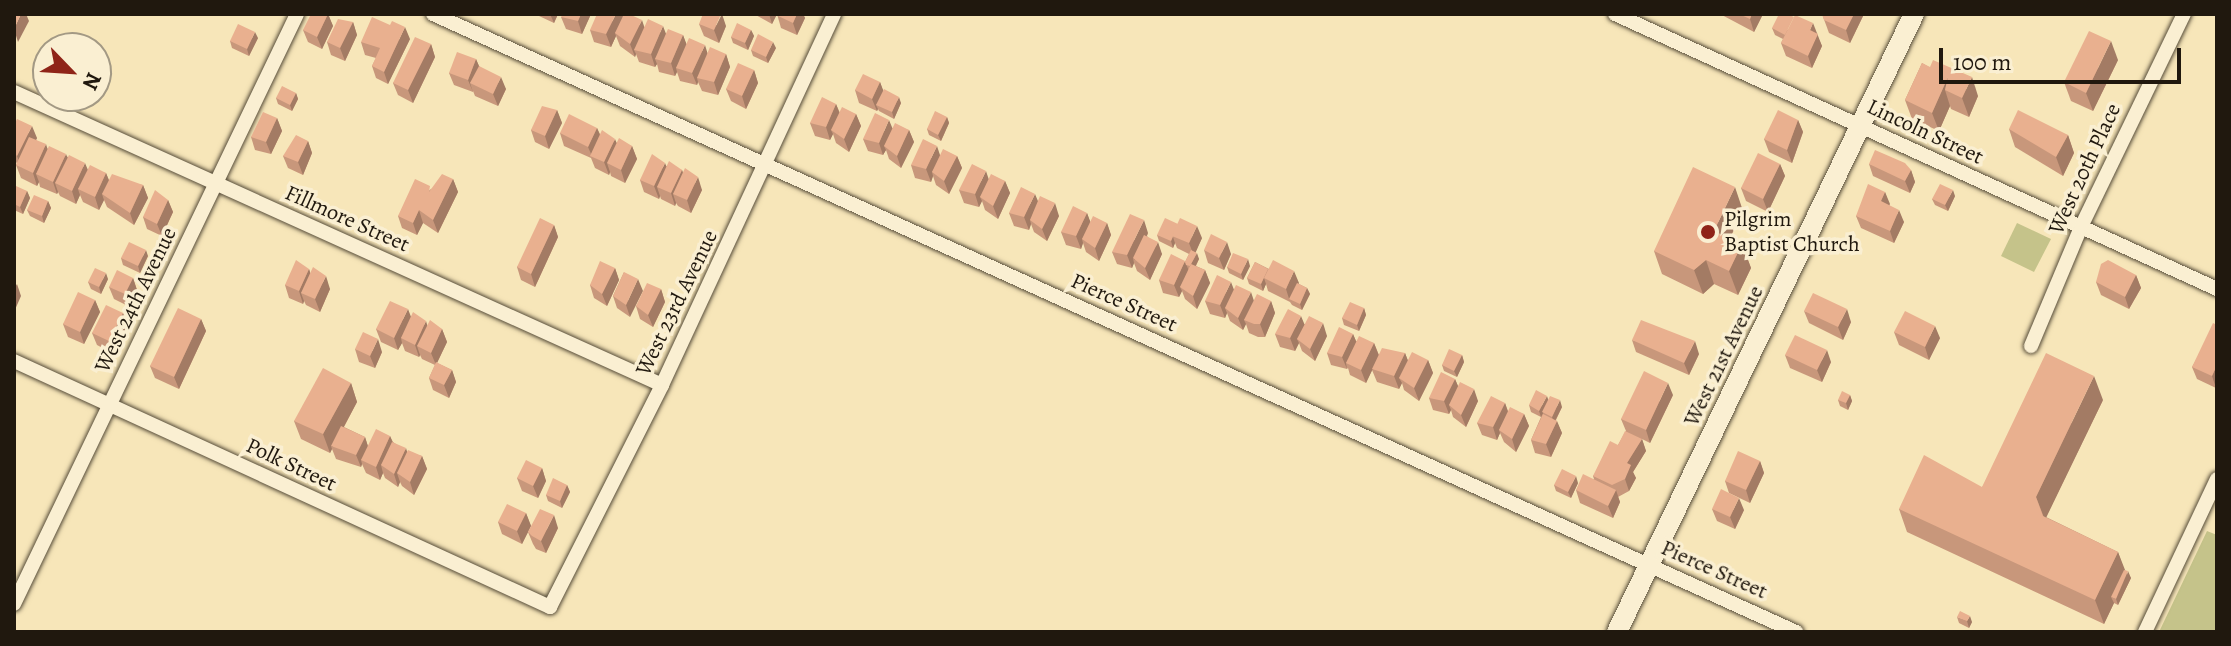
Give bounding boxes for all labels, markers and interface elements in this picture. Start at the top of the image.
north arrow [32,32,112,112]
scale bar [1943,32,2185,82]
text: 100 m [1953,46,2012,78]
text: N [75,68,109,95]
street label: Lincoln Street [1863,94,1987,170]
street label: West 20th Place [2043,99,2127,239]
street label: Fillmore Street [281,180,413,258]
place label: Pilgrim Baptist Church [1724,206,1860,258]
street label: West 24th Avenue [89,223,183,377]
marker: Pilgrim Baptist Church [1699,223,1717,241]
street label: West 23rd Avenue [630,226,724,380]
street label: Pierce Street [1067,268,1181,338]
street label: West 21st Avenue [1679,281,1769,431]
street label: Polk Street [242,433,340,497]
street label: Pierce Street [1657,535,1771,605]

